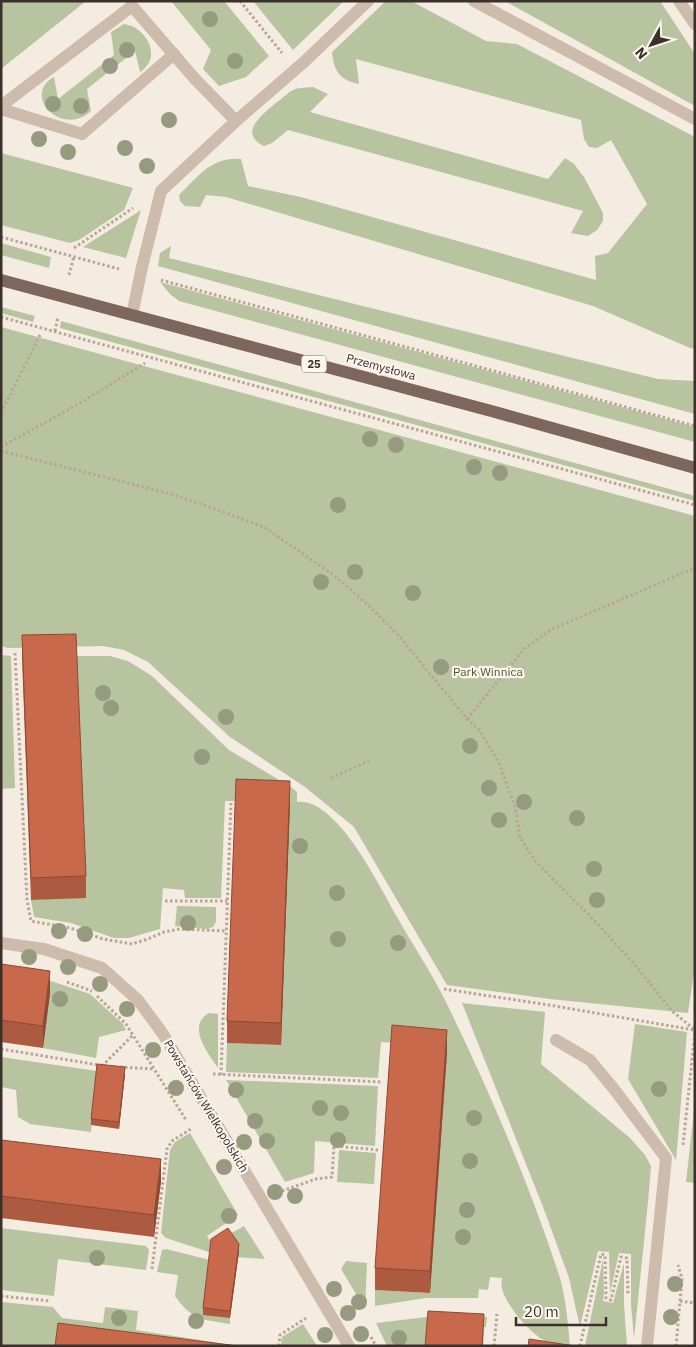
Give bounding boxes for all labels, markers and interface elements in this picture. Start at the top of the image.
north arrow [626,20,676,70]
text: N [631,44,651,63]
street label: Przemysłowa [345,350,418,383]
road number: 25 [302,356,326,372]
park label: Park Winnica [453,664,524,679]
street label: Powstańców Wielkopolskich [161,1037,252,1175]
scale bar [516,1294,606,1326]
text: 20 m [524,1302,559,1321]

